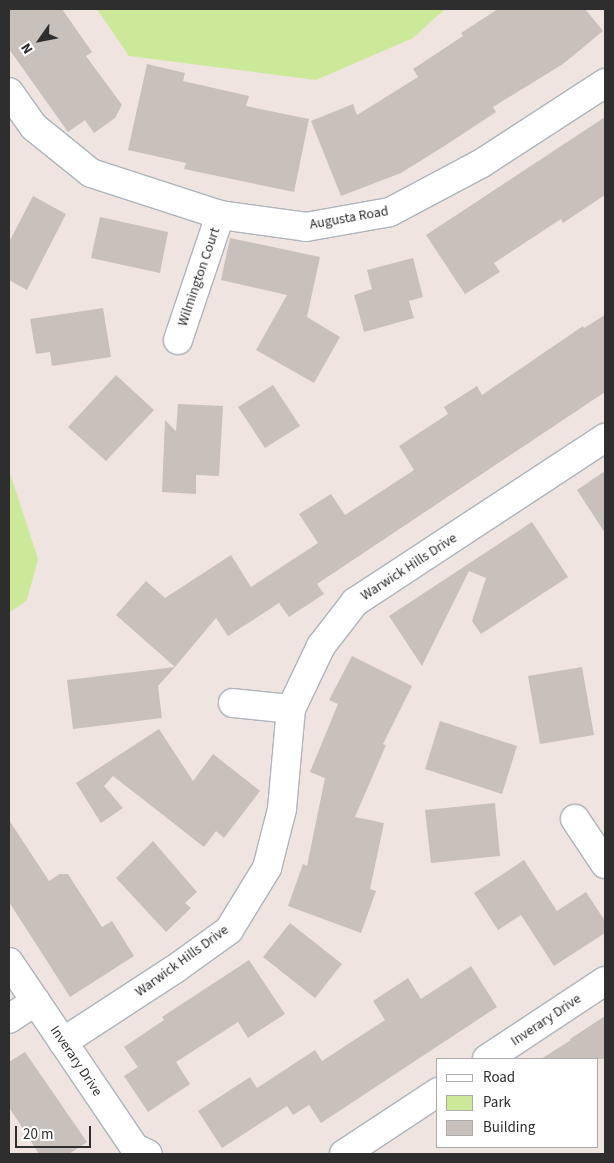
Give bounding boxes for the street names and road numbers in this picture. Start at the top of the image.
street label: Augusta Road [308,203,390,233]
street label: Wilmington Court [174,225,224,329]
street label: Warwick Hills Drive [358,530,460,604]
street label: Warwick Hills Drive [132,921,232,1001]
street label: Inverary Drive [508,990,584,1050]
street label: Inverary Drive [46,1023,106,1099]

